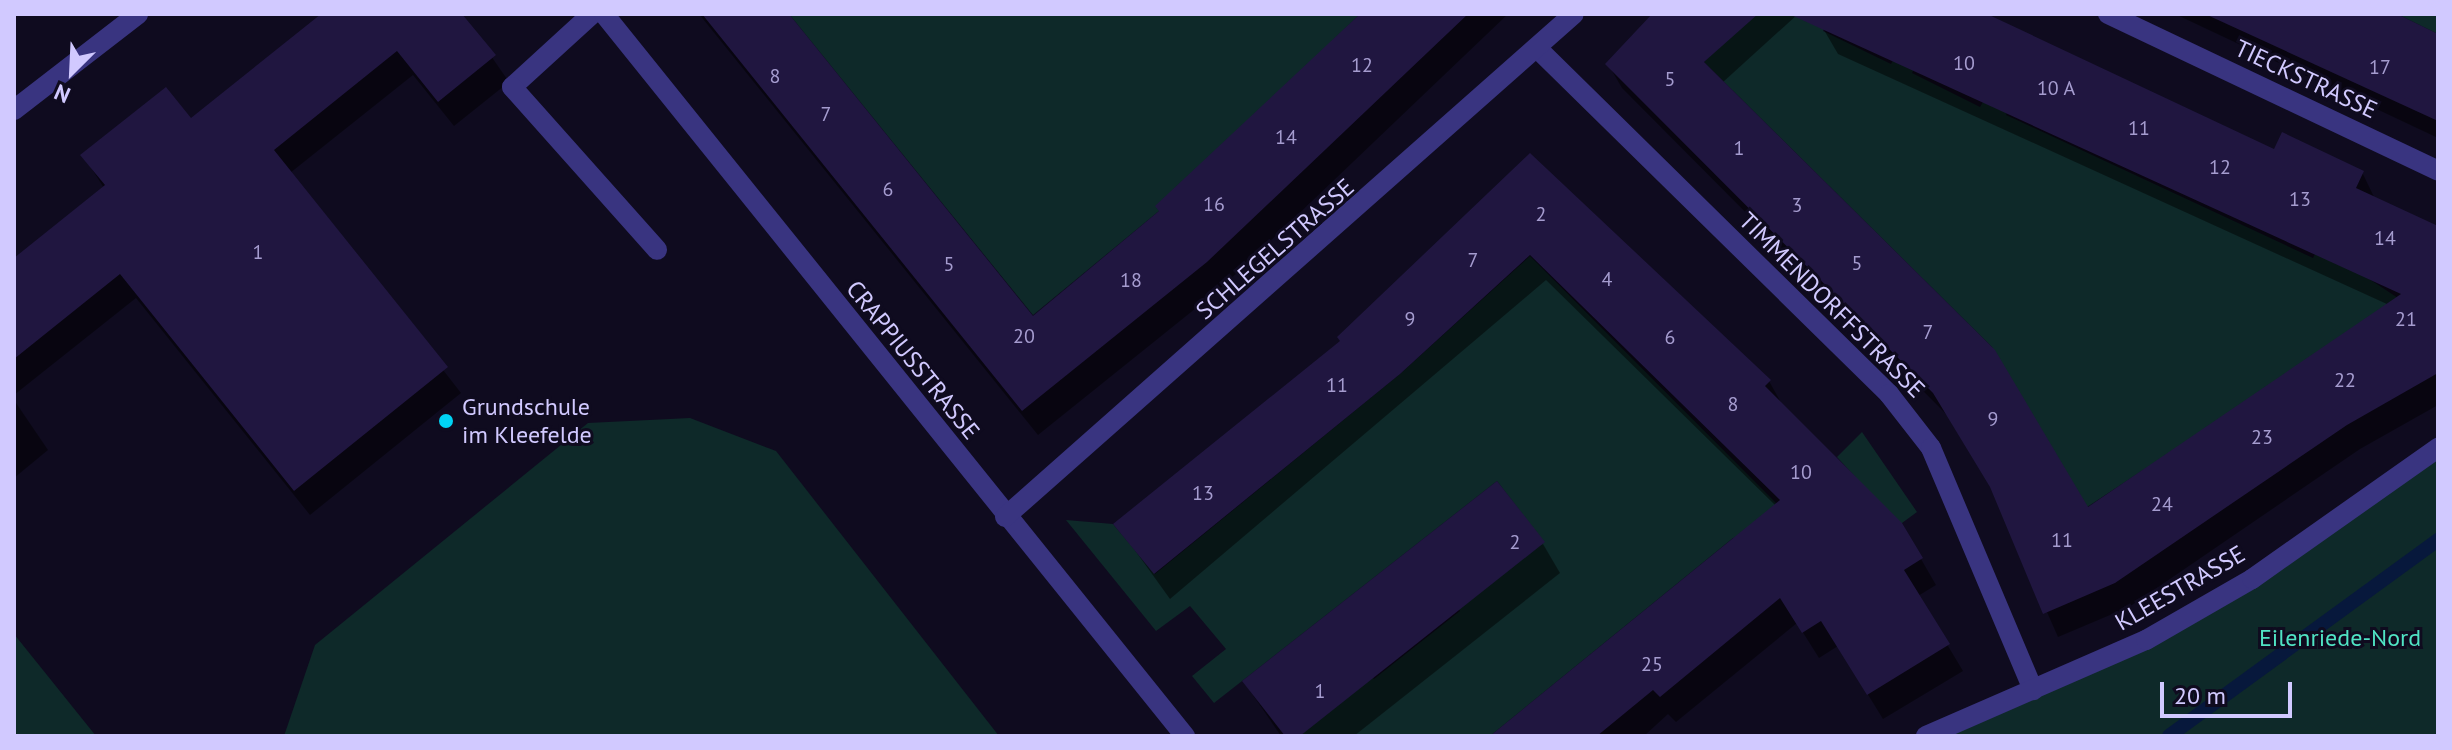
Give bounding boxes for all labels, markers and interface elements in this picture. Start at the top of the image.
north arrow [32,32,112,112]
street label: TIECKSTRASSE [2230,33,2382,125]
house number: 10 [1953,51,1975,75]
house number: 12 [1351,53,1373,77]
house number: 17 [2369,55,2391,79]
house number: 8 [770,64,780,88]
house number: 5 [1665,67,1675,91]
house number: 10 A [2037,76,2075,100]
text: N [50,78,75,110]
house number: 7 [821,102,831,126]
house number: 11 [2128,116,2150,140]
house number: 14 [1275,125,1297,149]
house number: 1 [1734,136,1744,160]
house number: 12 [2209,155,2231,179]
street label: SCHLEGELSTRASSE [1190,173,1360,325]
house number: 6 [883,177,893,201]
house number: 13 [2289,187,2311,211]
house number: 16 [1203,192,1225,216]
house number: 3 [1792,193,1802,217]
house number: 2 [1536,202,1546,226]
street label: TIMMENDORFFSTRASSE [1733,206,1931,404]
house number: 14 [2374,226,2396,250]
house number: 1 [253,240,263,264]
house number: 7 [1468,248,1478,272]
house number: 5 [1852,251,1862,275]
house number: 5 [944,252,954,276]
house number: 4 [1602,267,1612,291]
house number: 18 [1120,268,1142,292]
street label: CRAPPIUSSTRASSE [840,275,986,445]
house number: 9 [1405,307,1415,331]
house number: 21 [2395,307,2417,331]
house number: 7 [1923,320,1933,344]
house number: 20 [1013,324,1035,348]
house number: 6 [1665,325,1675,349]
house number: 22 [2334,368,2356,392]
house number: 11 [1326,373,1348,397]
house number: 8 [1728,392,1738,416]
place label: Grundschule im Kleefelde [462,393,592,449]
house number: 9 [1988,407,1998,431]
marker: Grundschule im Kleefelde [437,412,455,430]
house number: 23 [2251,425,2273,449]
house number: 10 [1790,460,1812,484]
house number: 13 [1192,481,1214,505]
house number: 24 [2151,492,2173,516]
house number: 11 [2051,528,2073,552]
house number: 2 [1510,530,1520,554]
street label: KLEESTRASSE [2110,539,2250,637]
park label: Eilenriede-Nord [2259,624,2421,652]
house number: 25 [1641,652,1663,676]
scale bar [2164,666,2296,716]
house number: 1 [1315,679,1325,703]
text: 20 m [2174,680,2226,711]

